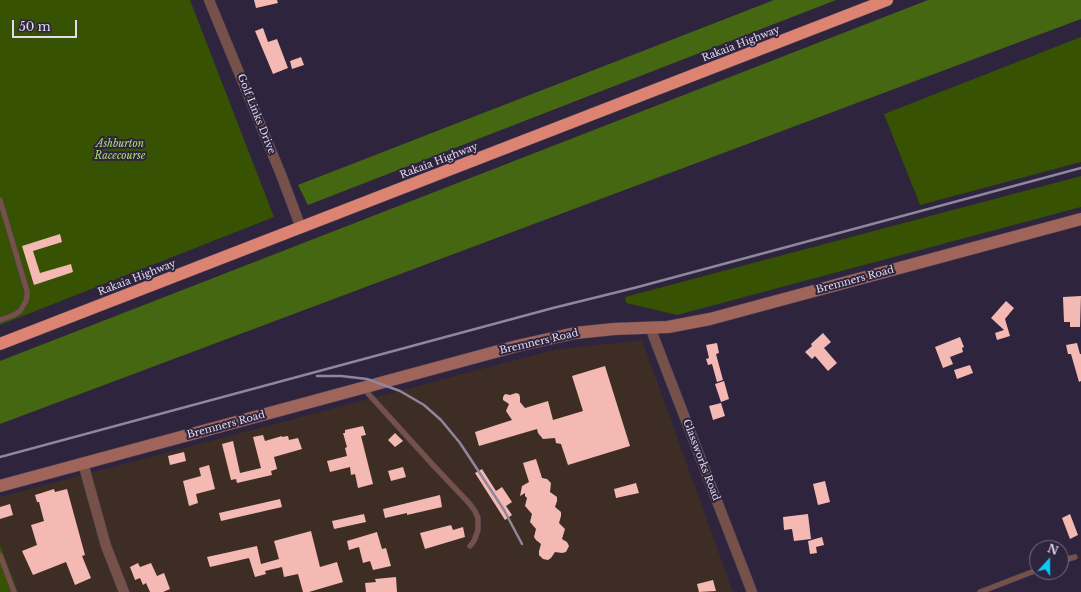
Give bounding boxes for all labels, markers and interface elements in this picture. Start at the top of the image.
scale bar [14,12,79,38]
text: 50 m [19,19,51,34]
street label: Rakaia Highway [700,24,782,64]
street label: Golf Links Drive [234,72,278,156]
park label: Ashburton Racecourse [95,138,145,162]
street label: Rakaia Highway [398,141,480,181]
street label: Rakaia Highway [96,258,178,298]
street label: Bremners Road [815,264,895,296]
street label: Bremners Road [499,327,579,357]
street label: Bremners Road [186,409,266,441]
street label: Glassworks Road [680,418,722,502]
north arrow [1029,540,1069,580]
text: N [1046,541,1060,558]

